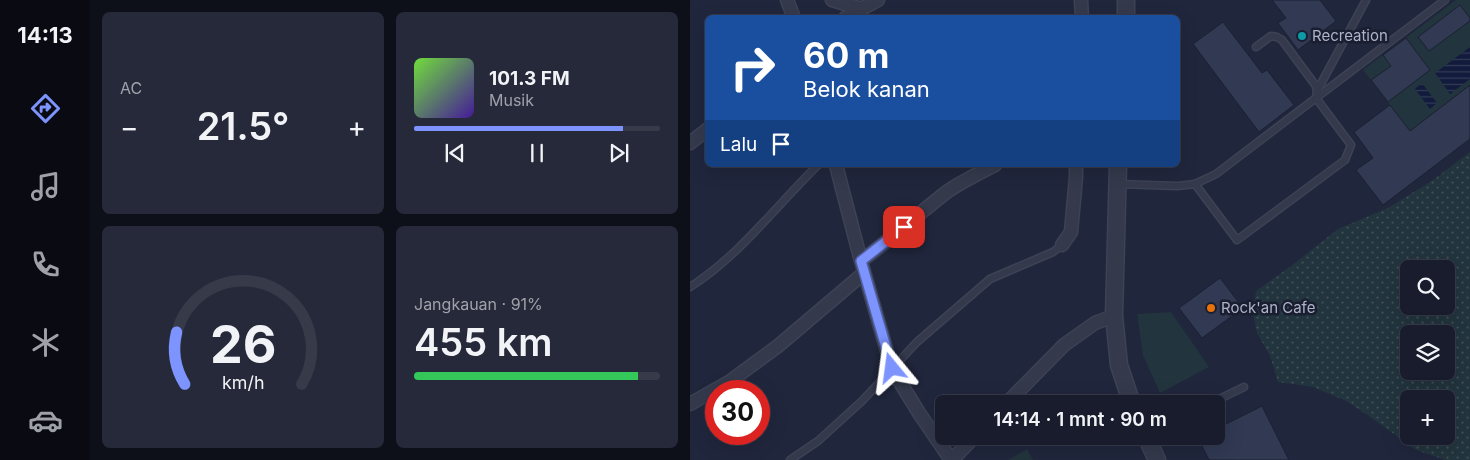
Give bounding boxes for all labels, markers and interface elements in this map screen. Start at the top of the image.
text: 14:13 [17,22,73,48]
place label: Recreation [1312,26,1388,45]
marker: Recreation [1296,30,1308,42]
text: 60 m [803,34,890,76]
icon: right [720,35,785,100]
text: 101.3 FM [489,67,570,90]
text: Belok kanan [803,76,930,102]
text: AC [120,78,142,98]
text: Musik [489,90,534,110]
icon: directions [28,91,63,126]
text: 21.5° [197,103,289,149]
text: − [120,110,139,144]
text: + [347,110,366,144]
icon: arrive [767,130,795,158]
text: Lalu [720,133,757,156]
icon: previous [441,139,469,167]
icon: pause [523,139,551,167]
icon: next [605,139,633,167]
icon: music [28,169,63,204]
pin [883,206,925,248]
icon: arrive [890,213,918,241]
icon: phone [28,247,63,282]
map controls [1400,260,1455,445]
button: search [1400,260,1455,315]
text: Jangkauan · 91% [414,294,543,314]
place label: Rock'an Cafe [1221,298,1315,317]
marker: Rock'an Cafe [1205,302,1217,314]
text: 26 [210,313,276,376]
text: 455 km [414,319,553,365]
icon: climate [28,325,63,360]
button: layers [1400,325,1455,380]
position arrow [865,341,917,393]
text: km/h [222,372,264,393]
speed limit sign: 30 [705,380,770,445]
button: + [1400,390,1455,445]
icon: car [28,403,63,438]
text: 14:14 · 1 mnt · 90 m [993,408,1167,431]

